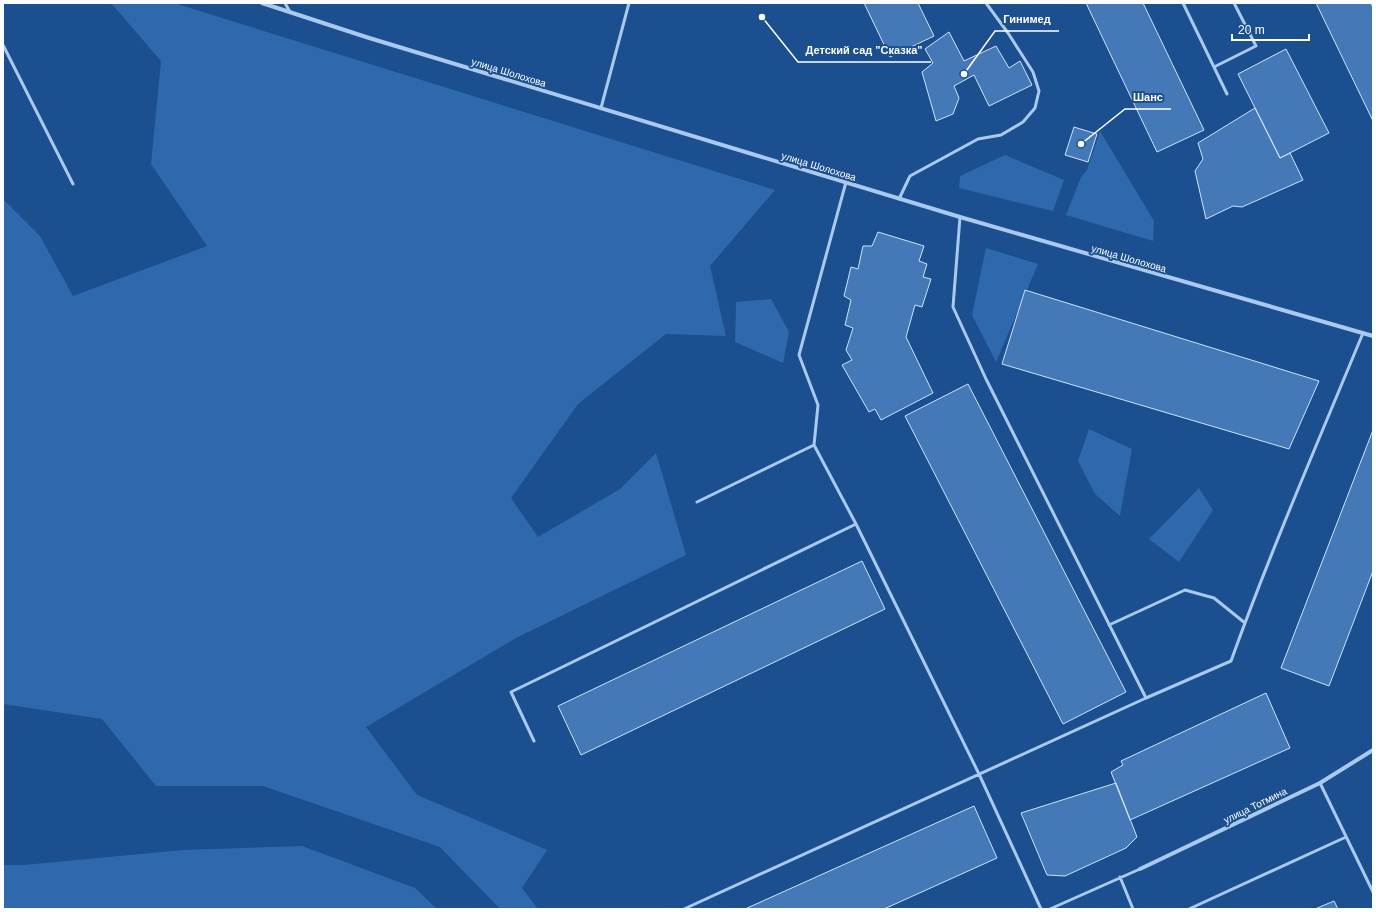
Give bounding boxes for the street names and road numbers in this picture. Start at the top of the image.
street label: улица Шолохова [470,56,548,89]
street label: улица Шолохова [780,150,858,183]
street label: улица Шолохова [1090,243,1168,275]
street label: улица Тотмина [1222,785,1289,826]

